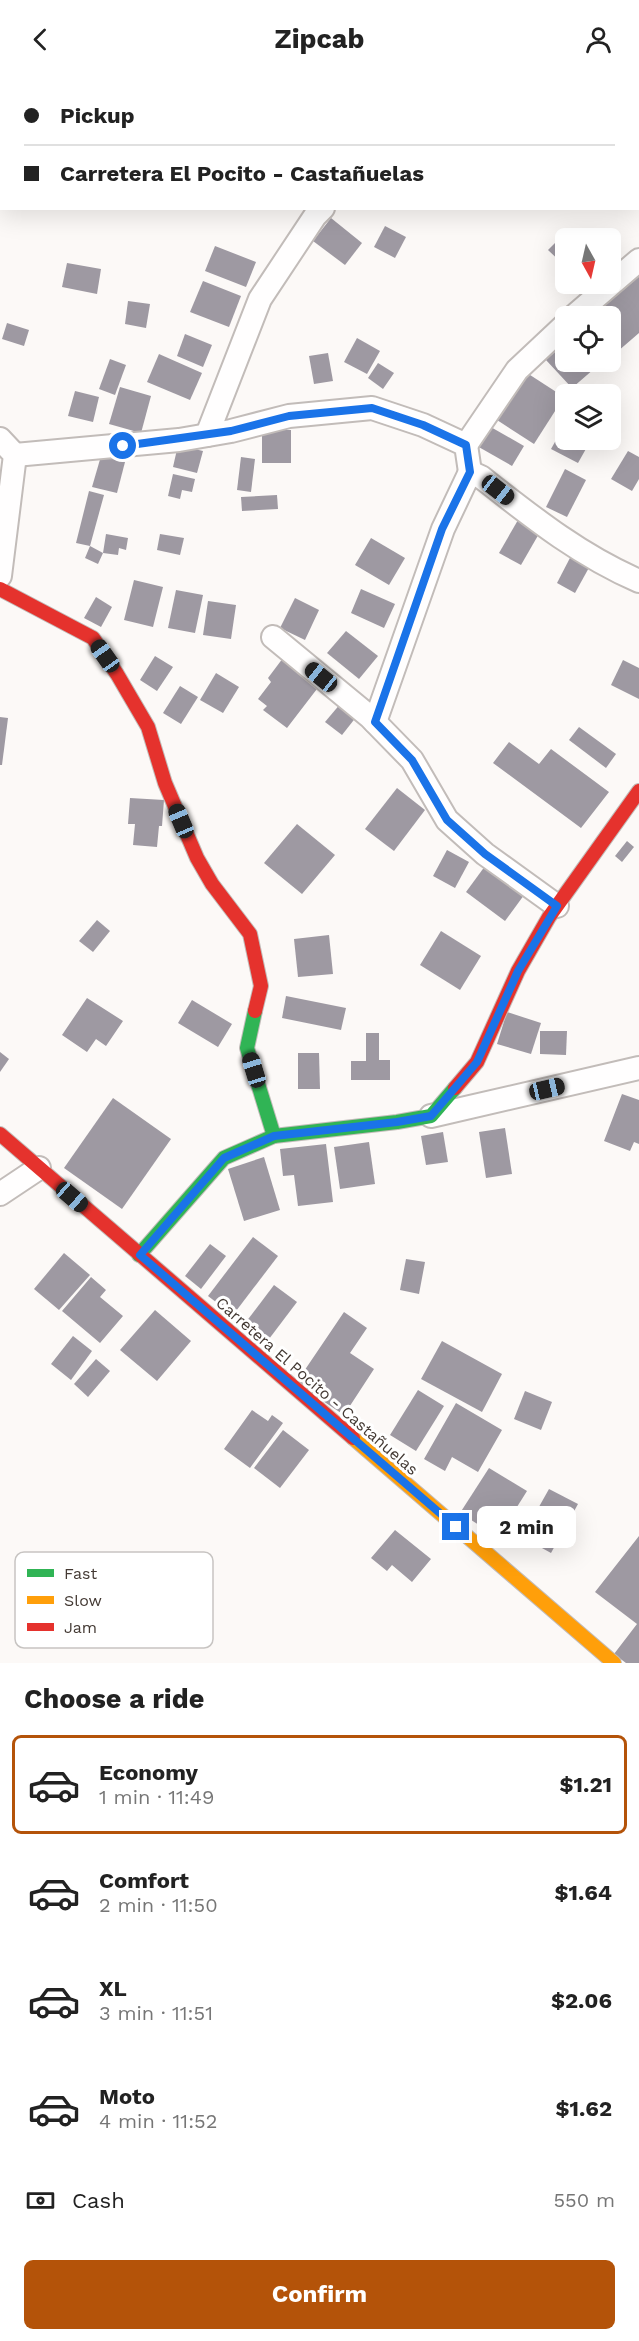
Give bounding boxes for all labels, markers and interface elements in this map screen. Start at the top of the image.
icon: back [24,23,57,56]
text: Zipcab [275,23,364,55]
icon: person [582,23,615,56]
text: Pickup [60,103,135,128]
text: Carretera El Pocito - Castañuelas [60,161,424,186]
north arrow [555,228,621,294]
map controls [555,228,621,450]
button: locate [555,306,621,372]
button: layers [555,384,621,450]
route start [109,432,136,459]
car [478,472,518,508]
car [87,636,123,676]
car [301,659,341,695]
car [166,801,196,841]
car [240,1050,268,1090]
car [527,1076,567,1102]
car [53,1178,91,1216]
street label: Carretera El Pocito - Castañuelas [212,1293,422,1479]
callout: 2 min [477,1506,576,1548]
route end [442,1513,469,1540]
text: 2 min [499,1515,554,1539]
legend [15,1552,213,1648]
text: Fast [64,1564,97,1583]
text: Slow [64,1591,102,1610]
text: Jam [64,1618,97,1637]
text: Choose a ride [24,1683,204,1715]
icon: car [27,1758,81,1812]
text: Economy [99,1760,198,1785]
text: $1.21 [559,1772,612,1797]
text: 1 min · 11:49 [99,1785,214,1809]
icon: car [27,1866,81,1920]
text: Comfort [99,1868,189,1893]
text: $1.64 [554,1880,612,1905]
text: 2 min · 11:50 [99,1893,218,1917]
icon: car [27,1974,81,2028]
text: XL [99,1976,127,2001]
text: $2.06 [551,1988,612,2013]
text: 3 min · 11:51 [99,2001,213,2025]
icon: car [27,2082,81,2136]
text: Moto [99,2084,155,2109]
text: $1.62 [556,2096,612,2121]
text: 4 min · 11:52 [99,2109,217,2133]
icon: cash [24,2184,57,2217]
text: Cash [72,2188,125,2213]
text: 550 m [553,2188,615,2212]
button: Confirm [24,2260,615,2329]

